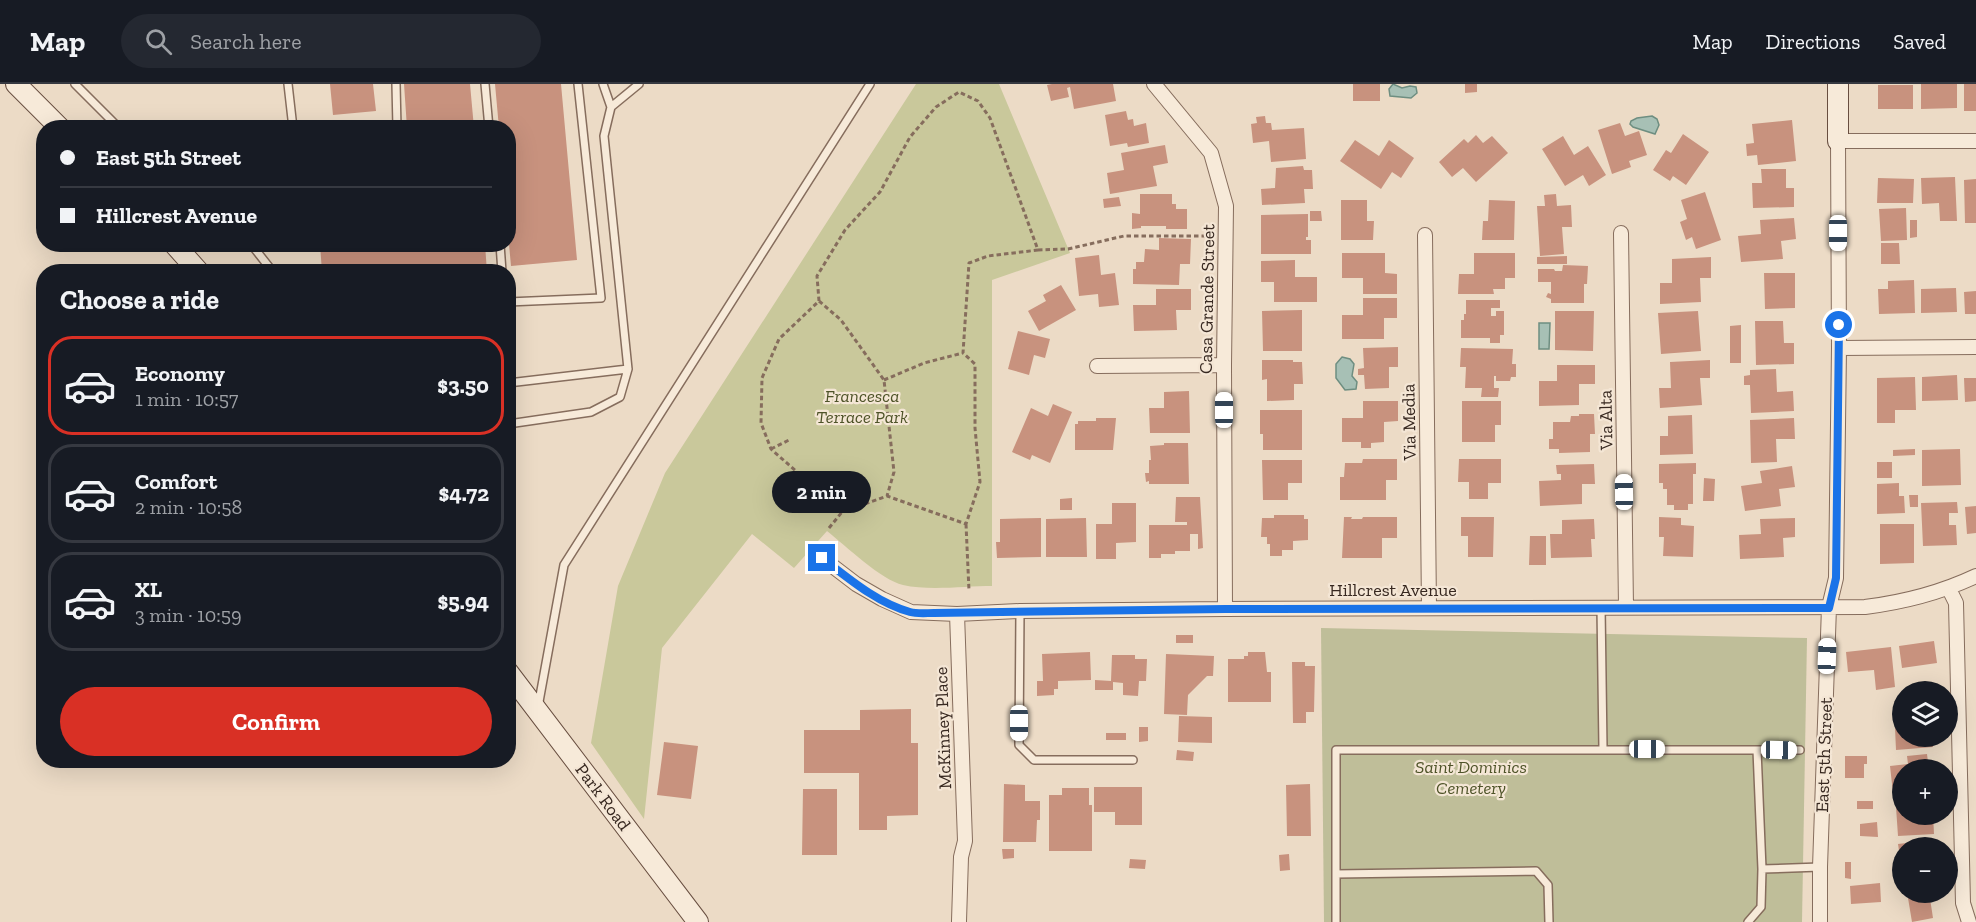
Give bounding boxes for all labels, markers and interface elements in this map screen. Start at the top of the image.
search box [121,14,541,68]
text: Map [30,25,85,58]
icon: search [142,25,175,58]
text: Search here [190,28,302,55]
text: Map [1693,29,1733,54]
text: Directions [1766,29,1860,54]
text: Saved [1893,29,1946,54]
text: East 5th Street [96,144,241,171]
text: Hillcrest Avenue [96,202,257,229]
car [1829,215,1847,251]
street label: Casa Grande Street [1195,224,1219,374]
text: Choose a ride [60,284,219,316]
route start [1825,311,1852,338]
icon: car [63,359,117,413]
text: Economy [135,360,225,387]
text: $3.50 [437,372,489,399]
street label: Via Media [1397,383,1421,462]
park label: Francesca Terrace Park [816,385,908,428]
text: 1 min · 10:57 [135,387,238,411]
street label: Via Alta [1594,389,1618,451]
car [1215,392,1233,428]
icon: car [63,467,117,521]
text: Comfort [135,468,217,495]
callout: 2 min [772,471,872,513]
car [1615,474,1633,510]
text: $4.72 [439,480,489,507]
text: 2 min [797,480,846,504]
text: 2 min · 10:58 [135,495,242,519]
route end [808,544,835,571]
icon: car [63,575,117,629]
text: XL [135,576,162,603]
street label: Hillcrest Avenue [1329,579,1457,601]
text: $5.94 [437,588,489,615]
text: 3 min · 10:59 [135,603,242,627]
car [1817,638,1837,674]
street label: McKinney Place [930,666,956,790]
map controls [1892,681,1958,903]
button: layers [1892,681,1958,747]
button: Confirm [60,687,492,756]
street label: East 5th Street [1811,697,1837,813]
car [1010,705,1028,741]
car [1629,740,1665,758]
car [1761,741,1797,759]
park label: Saint Dominics Cemetery [1415,756,1527,799]
street label: Park Road [571,759,635,835]
button: + [1892,759,1958,825]
button: − [1892,837,1958,903]

